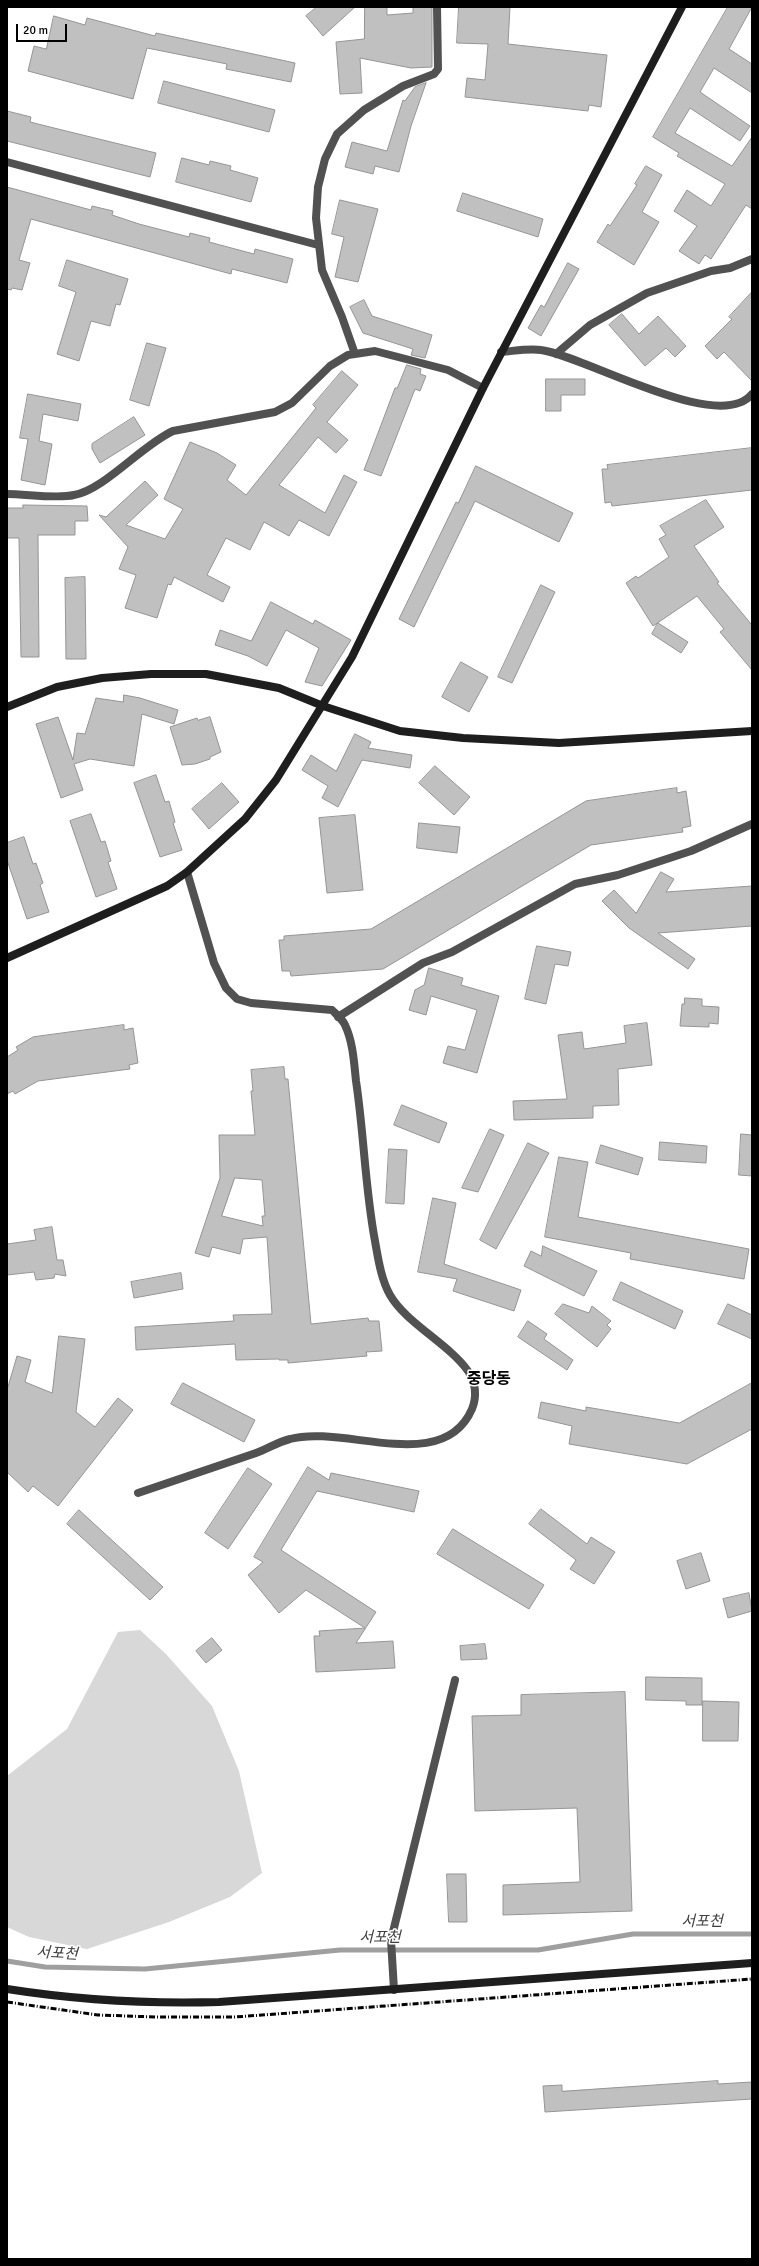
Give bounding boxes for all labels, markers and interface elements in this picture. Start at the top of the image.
scale bar [18,16,69,42]
text: 20 m [23,23,48,38]
district label: 중당동 [467,1370,511,1390]
water label: 서포천 [681,1913,723,1931]
water label: 서포천 [359,1929,401,1947]
water label: 서포천 [36,1944,78,1964]

